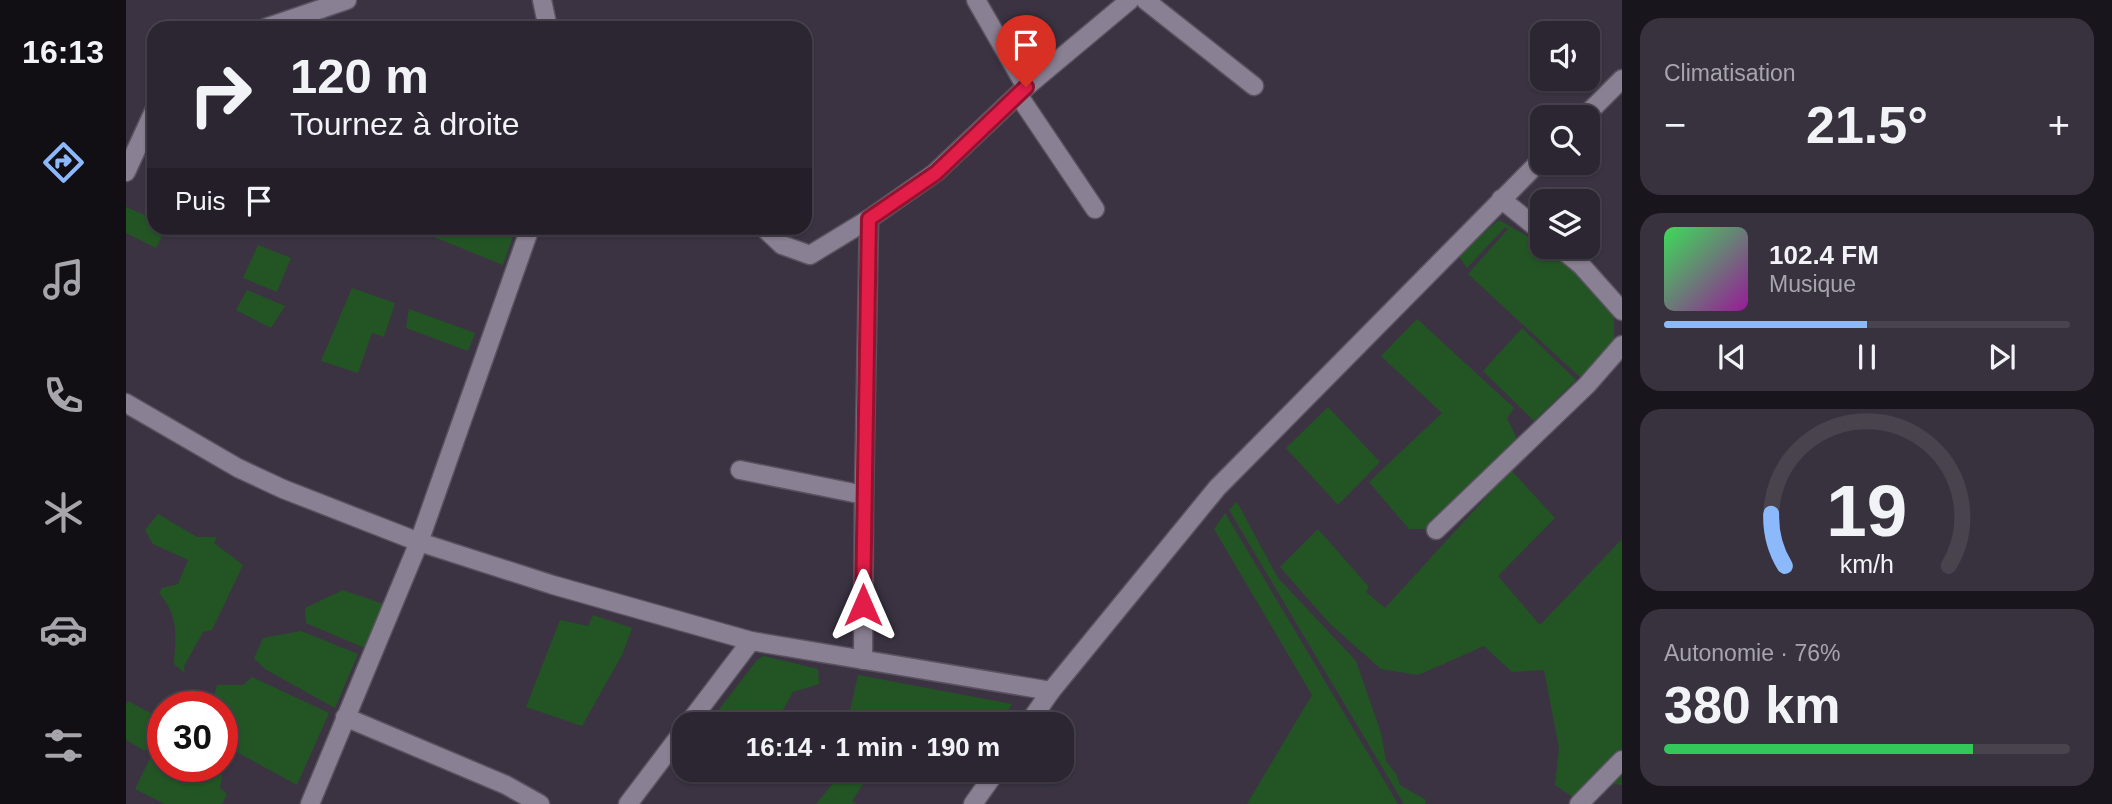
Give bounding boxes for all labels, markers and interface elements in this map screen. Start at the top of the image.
pin [996,15,1056,87]
map controls [1530,21,1600,259]
button: sound [1530,21,1600,91]
icon: arrive [1007,26,1045,64]
text: 16:13 [22,34,104,70]
icon: right [175,49,266,140]
text: 120 m [290,49,429,103]
text: Climatisation [1664,60,1796,86]
text: 21.5° [1806,96,1928,154]
text: − [1664,104,1686,146]
text: + [2048,104,2070,146]
button: search [1530,105,1600,175]
text: Tournez à droite [290,106,519,142]
icon: directions [39,138,88,187]
icon: arrive [240,182,278,220]
text: Puis [175,186,226,216]
button: layers [1530,189,1600,259]
text: 102.4 FM [1769,240,1879,270]
icon: music [39,255,88,304]
text: Musique [1769,271,1856,297]
icon: previous [1713,338,1751,376]
icon: pause [1848,338,1886,376]
icon: next [1983,338,2021,376]
icon: phone [39,371,88,420]
text: 19 [1827,470,1907,551]
icon: climate [39,488,88,537]
text: km/h [1840,549,1894,577]
position arrow [826,568,900,642]
icon: car [39,605,88,654]
text: Autonomie · 76% [1664,640,1840,666]
text: 380 km [1664,676,1840,734]
speed limit sign: 30 [147,691,238,782]
icon: filters [39,721,88,770]
text: 16:14 · 1 min · 190 m [746,732,1000,762]

